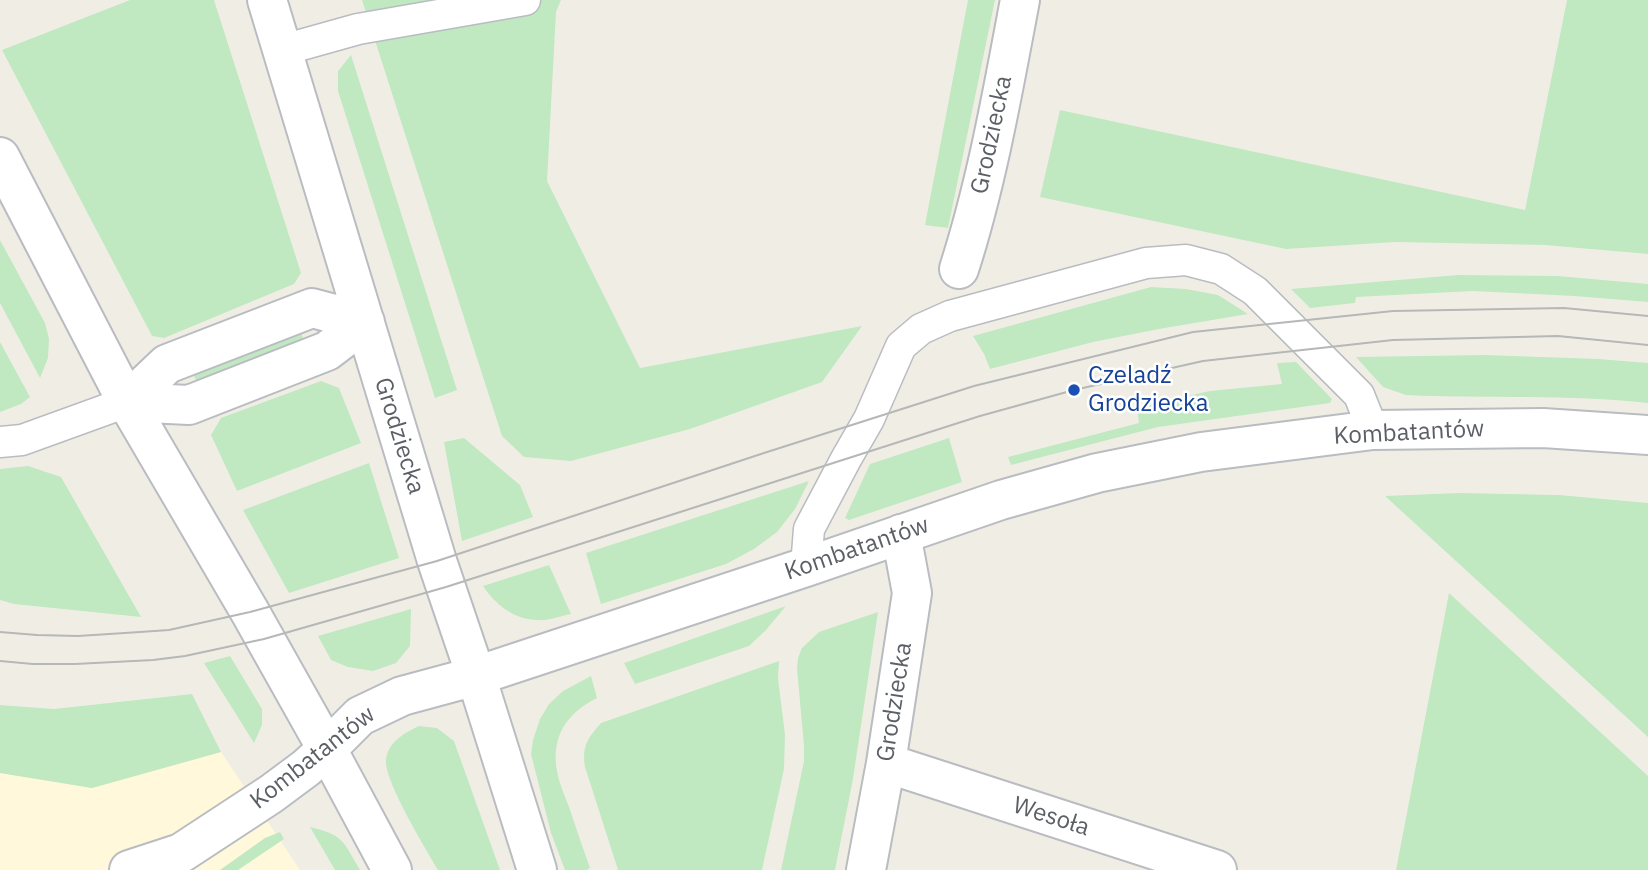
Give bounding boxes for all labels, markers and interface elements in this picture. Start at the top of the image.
street label: Grodziecka [965,73,1019,197]
place label: Czeladź Grodziecka [1088,362,1208,418]
street label: Grodziecka [368,374,430,498]
marker: Czeladź Grodziecka [1066,382,1082,398]
street label: Kombatantów [1333,415,1485,451]
street label: Kombatantów [781,511,933,587]
street label: Grodziecka [871,640,919,764]
street label: Kombatantów [245,700,381,816]
street label: Wesoła [1009,791,1093,843]

